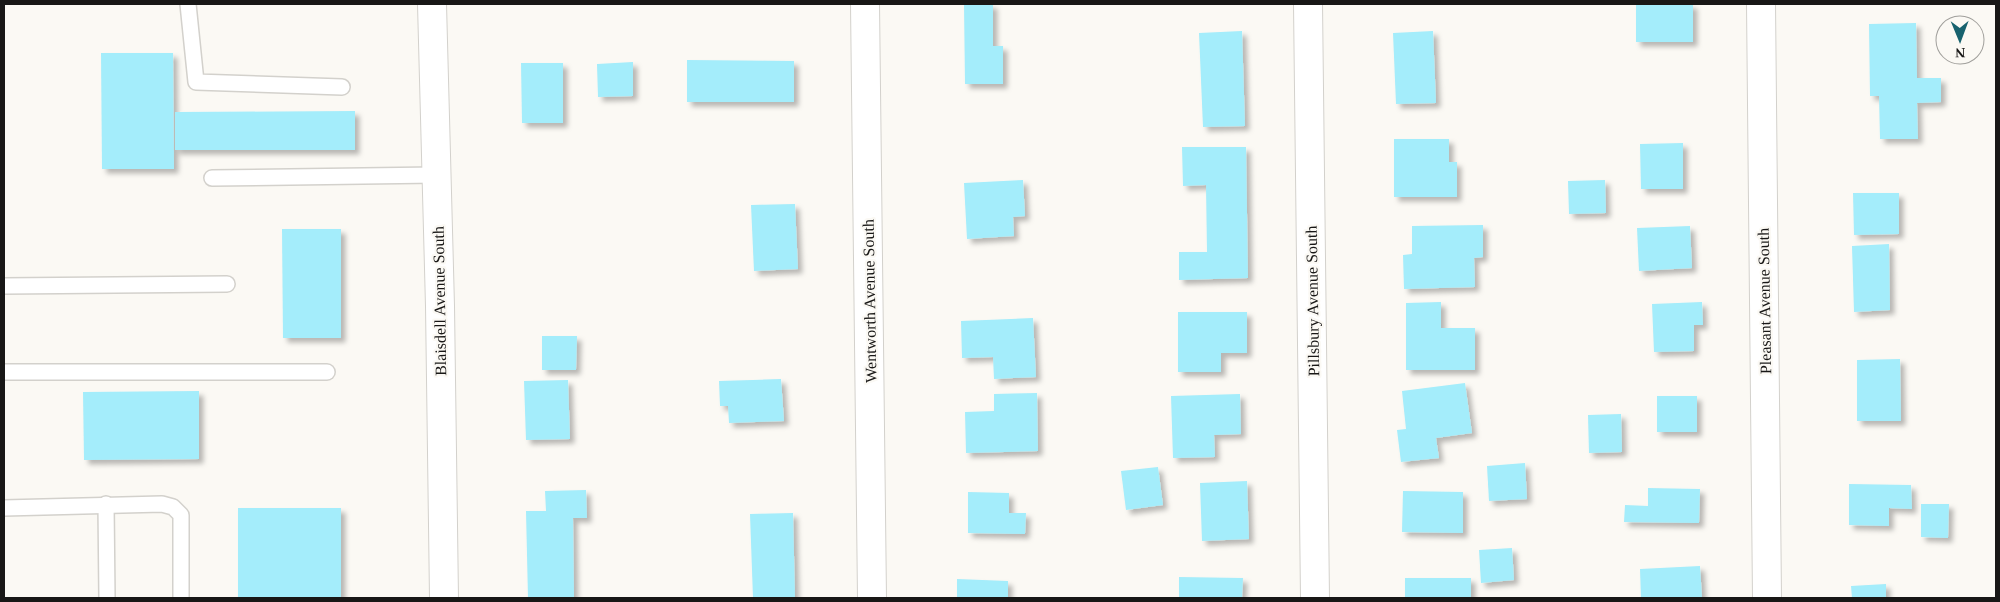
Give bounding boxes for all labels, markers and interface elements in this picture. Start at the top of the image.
north arrow [1935,15,1985,65]
text: N [1955,45,1965,60]
street label: Wentworth Avenue South [860,219,879,383]
street label: Pillsbury Avenue South [1303,225,1323,377]
street label: Blaisdell Avenue South [430,226,449,376]
street label: Pleasant Avenue South [1755,228,1774,374]

